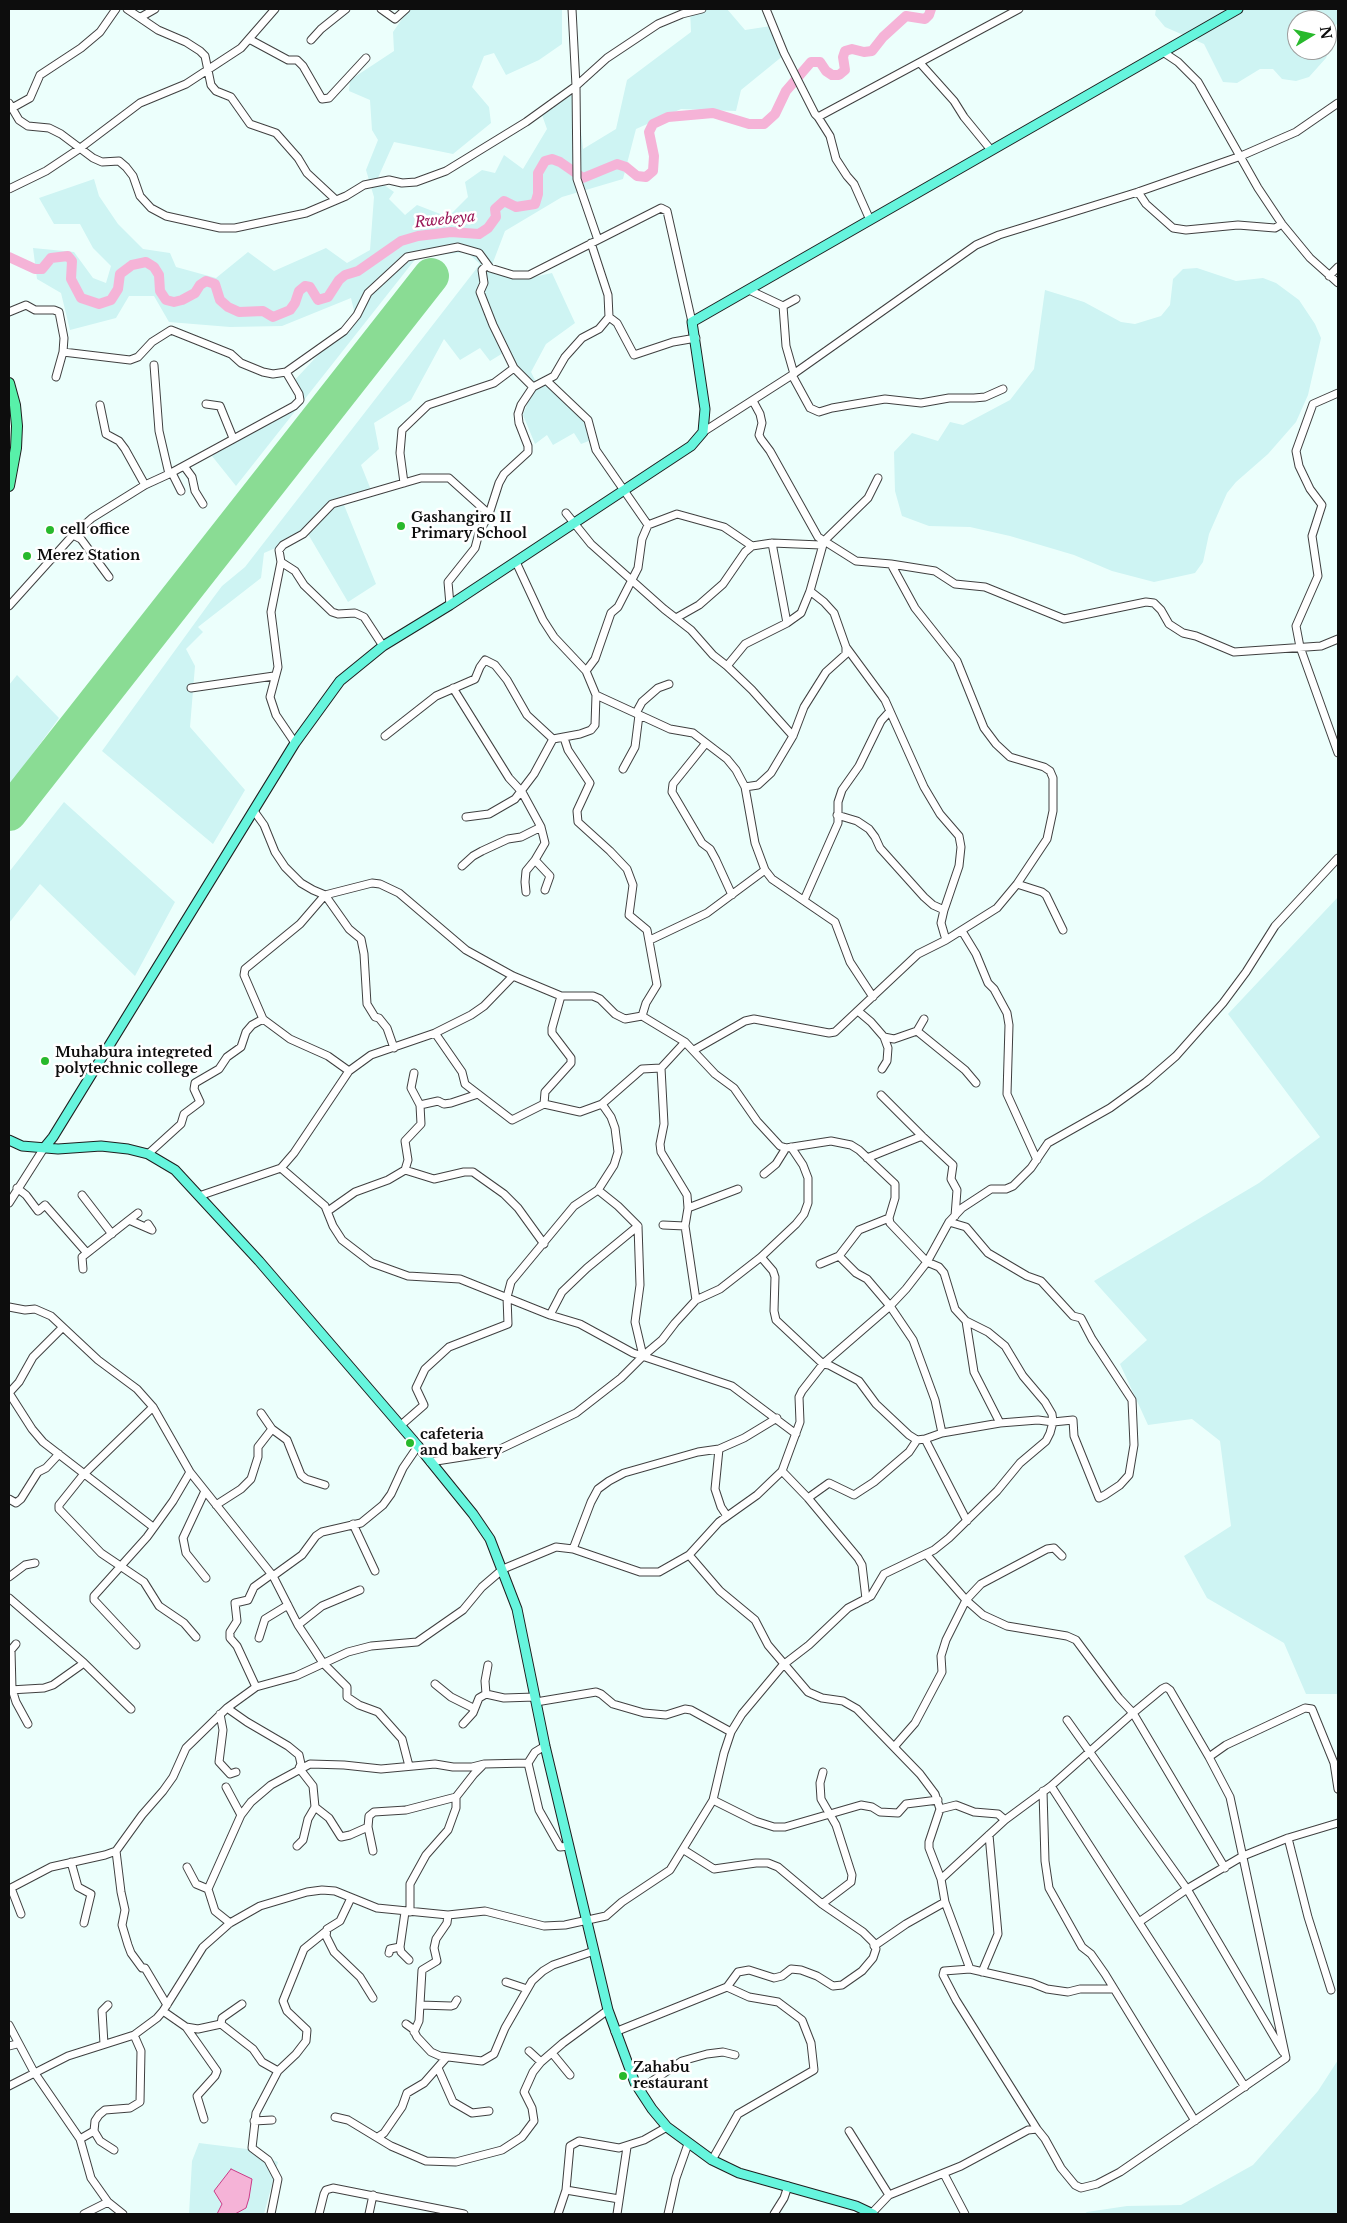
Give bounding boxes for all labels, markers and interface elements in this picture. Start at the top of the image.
north arrow [1287,10,1337,60]
text: N [1316,25,1336,41]
water label: Rwebeya [414,208,476,232]
place label: Gashangiro II Primary School [411,510,527,542]
marker: Gashangiro II Primary School [395,520,407,532]
place label: cell office [60,522,130,538]
marker: cell office [44,524,56,536]
place label: Merez Station [37,548,140,564]
marker: Merez Station [21,550,33,562]
place label: Muhabura integreted polytechnic college [55,1045,212,1078]
marker: Muhabura integreted polytechnic college [39,1055,51,1067]
place label: cafeteria and bakery [420,1427,502,1460]
marker: cafeteria and bakery [404,1437,416,1449]
place label: Zahabu restaurant [633,2060,708,2092]
marker: Zahabu restaurant [617,2070,629,2082]

